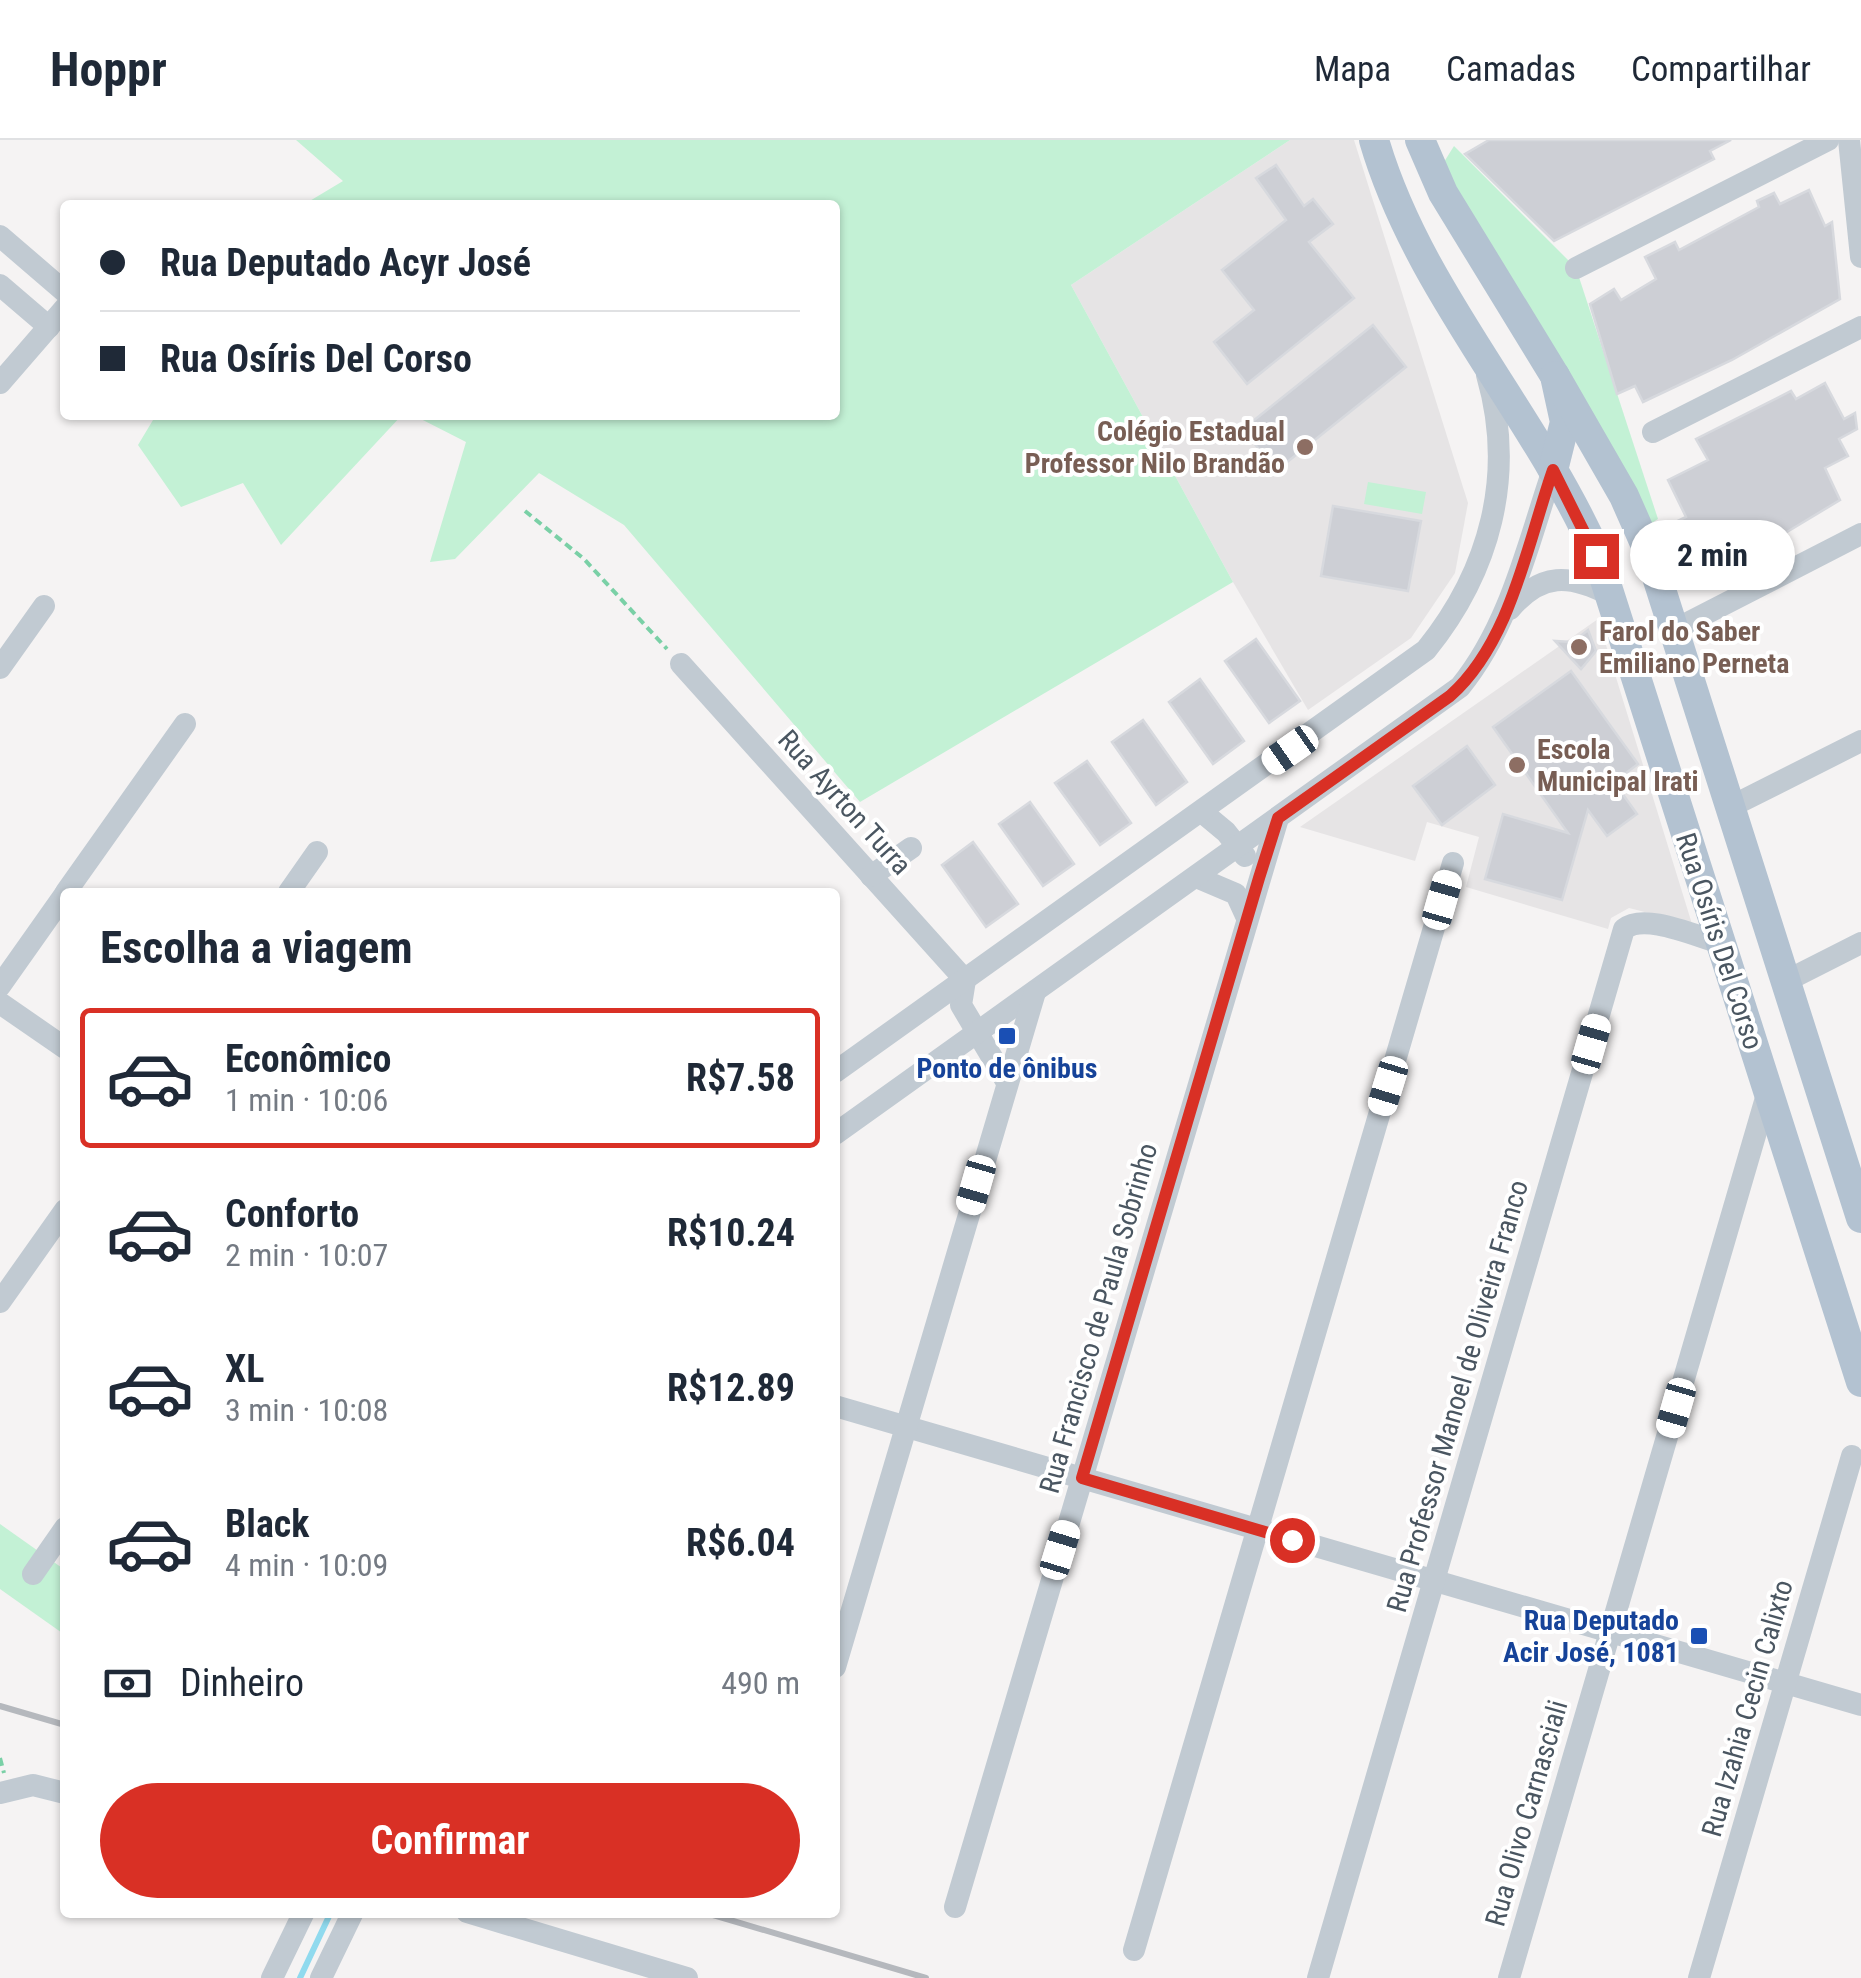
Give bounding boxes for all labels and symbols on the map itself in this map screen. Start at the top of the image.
place label: Colégio Estadual Professor Nilo Brandão [1025,415,1285,480]
marker: Colégio Estadual Professor Nilo Brandão [1294,436,1316,458]
callout: 2 min [1631,521,1796,591]
route end [1574,534,1619,579]
place label: Farol do Saber Emiliano Perneta [1599,615,1789,680]
marker: Farol do Saber Emiliano Perneta [1568,636,1590,658]
car [1257,721,1323,779]
street label: Rua Ayrton Turra [771,723,918,881]
place label: Escola Municipal Irati [1537,733,1699,798]
marker: Escola Municipal Irati [1506,754,1528,776]
street label: Rua Osíris Del Corso [1669,829,1770,1054]
car [1419,867,1465,933]
car [1568,1011,1614,1077]
marker: Ponto de ônibus [996,1025,1018,1047]
place label: Ponto de ônibus [917,1052,1097,1085]
car [1365,1053,1411,1119]
street label: Rua Francisco de Paula Sobrinho [1033,1139,1164,1497]
car [953,1152,999,1218]
street label: Rua Professor Manoel de Oliveira Franco [1380,1176,1535,1616]
car [1653,1375,1699,1441]
car [1037,1517,1083,1583]
route start [1270,1518,1315,1563]
street label: Rua Izahia Cecin Calixto [1695,1576,1800,1840]
place label: Rua Deputado Acir José, 1081 [1503,1604,1679,1669]
marker: Rua Deputado Acir José, 1081 [1688,1625,1710,1647]
street label: Rua Olivo Carnasciali [1478,1696,1575,1930]

